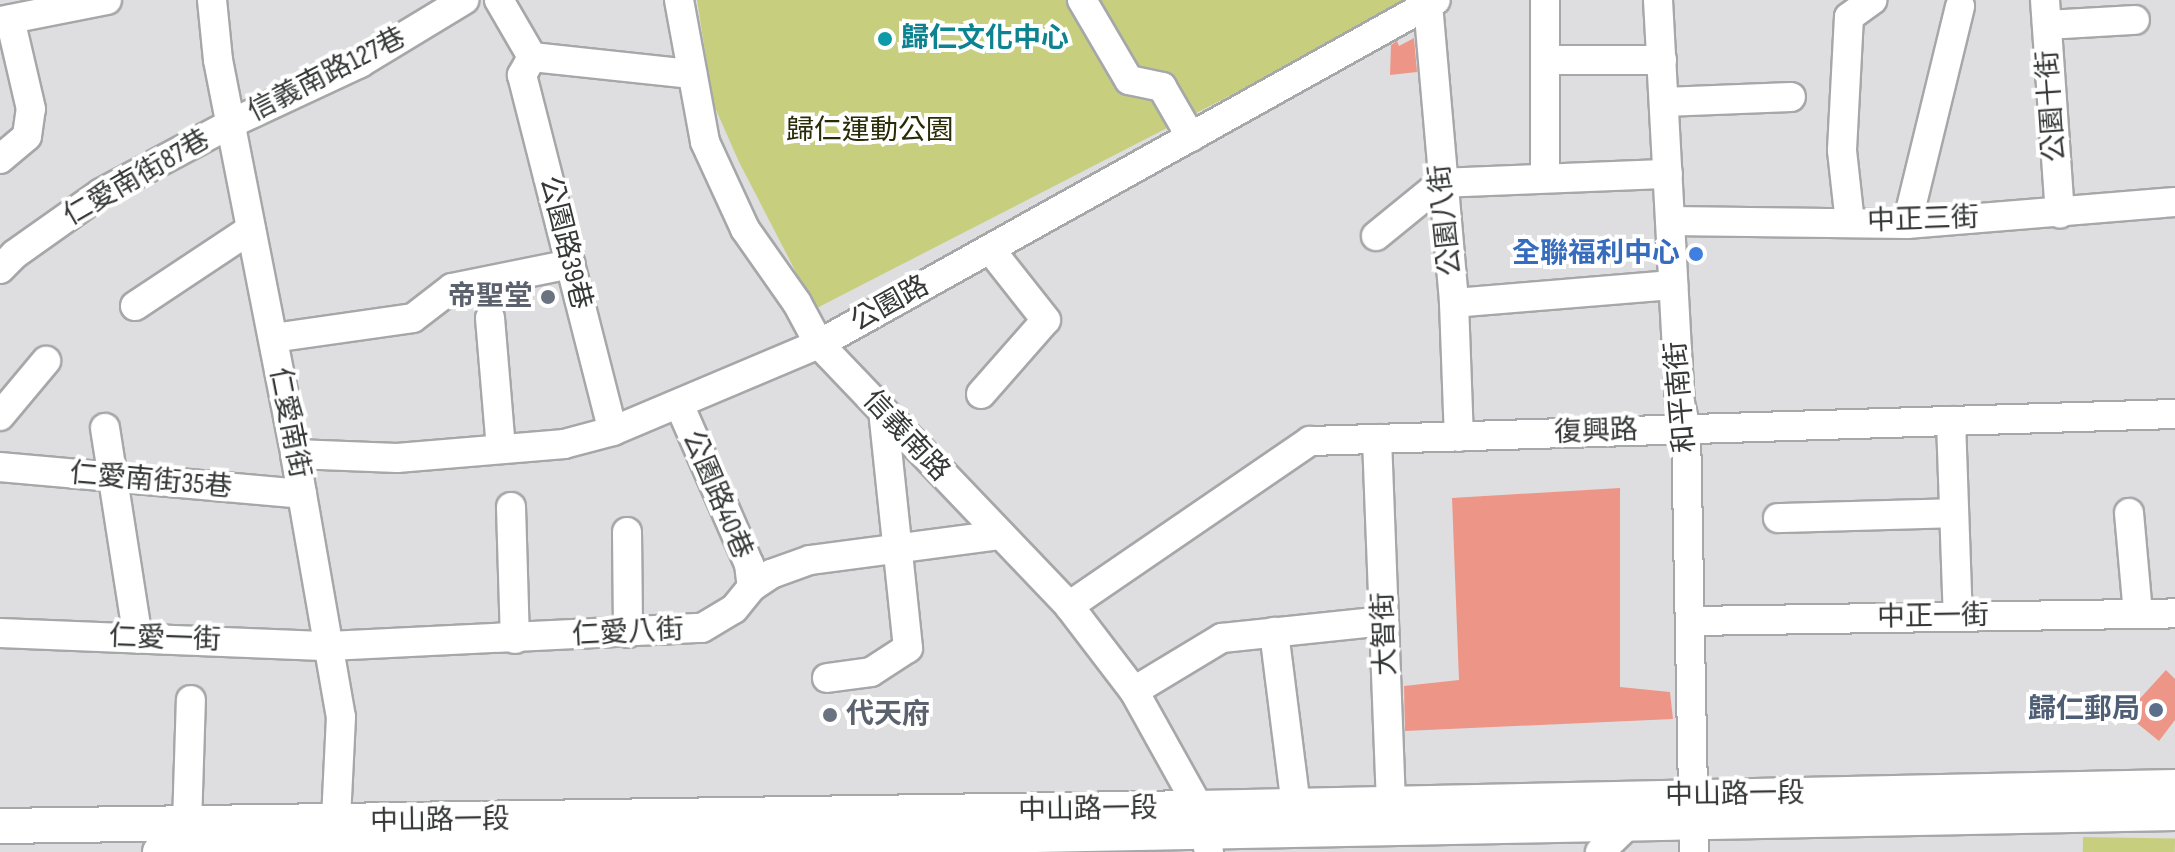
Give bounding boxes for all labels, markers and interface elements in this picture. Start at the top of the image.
street label: 信義南路127巷 [242,21,412,129]
place label: 歸仁文化中心 [901,22,1069,56]
marker: 歸仁文化中心 [876,30,894,48]
street label: 公園十街 [2031,49,2073,163]
park label: 歸仁運動公園 [786,114,954,148]
street label: 仁愛南街87巷 [58,123,216,233]
street label: 公園八街 [1423,163,1469,277]
street label: 公園路39巷 [532,173,598,313]
street label: 中正三街 [1866,201,1980,239]
place label: 全聯福利中心 [1512,237,1680,271]
marker: 全聯福利中心 [1687,245,1705,263]
street label: 公園路 [845,269,935,339]
place label: 帝聖堂 [448,280,532,314]
marker: 帝聖堂 [539,288,557,306]
street label: 和平南街 [1659,340,1703,454]
street label: 仁愛南街 [262,365,316,481]
street label: 信義南路 [856,384,956,488]
street label: 復興路 [1553,414,1639,450]
street label: 公園路40巷 [675,426,759,564]
street label: 仁愛南街35巷 [68,457,234,505]
street label: 大智街 [1367,591,1403,677]
street label: 中正一街 [1877,599,1989,635]
street label: 仁愛八街 [571,613,685,653]
street label: 仁愛一街 [108,620,222,658]
place label: 歸仁郵局 [2028,693,2140,727]
place label: 代天府 [846,698,930,732]
marker: 歸仁郵局 [2147,701,2165,719]
marker: 代天府 [821,706,839,724]
street label: 中山路一段 [1665,777,1805,813]
street label: 中山路一段 [1018,792,1158,828]
street label: 中山路一段 [370,803,510,839]

